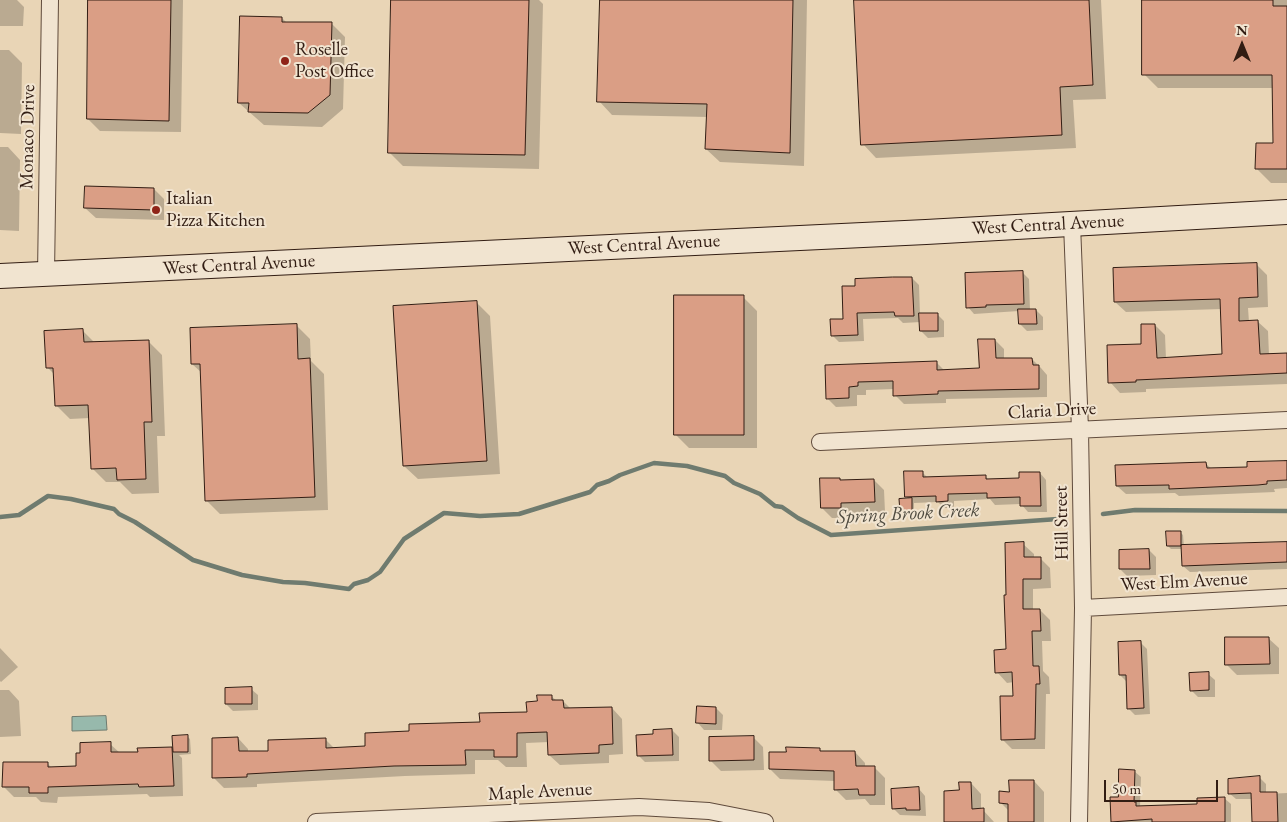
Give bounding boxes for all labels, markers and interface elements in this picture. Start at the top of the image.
north arrow [1217,20,1267,70]
text: N [1236,21,1248,39]
place label: Roselle Post Office [295,39,374,83]
marker: Roselle Post Office [279,55,291,67]
street label: Monaco Drive [16,84,40,190]
place label: Italian Pizza Kitchen [166,188,265,232]
marker: Italian Pizza Kitchen [150,204,162,216]
street label: West Central Avenue [971,210,1125,240]
street label: West Central Avenue [567,230,721,260]
street label: West Central Avenue [162,250,316,280]
street label: Claria Drive [1007,397,1097,425]
street label: Hill Street [1050,485,1074,561]
water label: Spring Brook Creek [836,498,980,530]
street label: West Elm Avenue [1120,567,1248,597]
scale bar [1107,770,1221,802]
street label: Maple Avenue [487,778,593,806]
text: 50 m [1112,779,1141,798]

